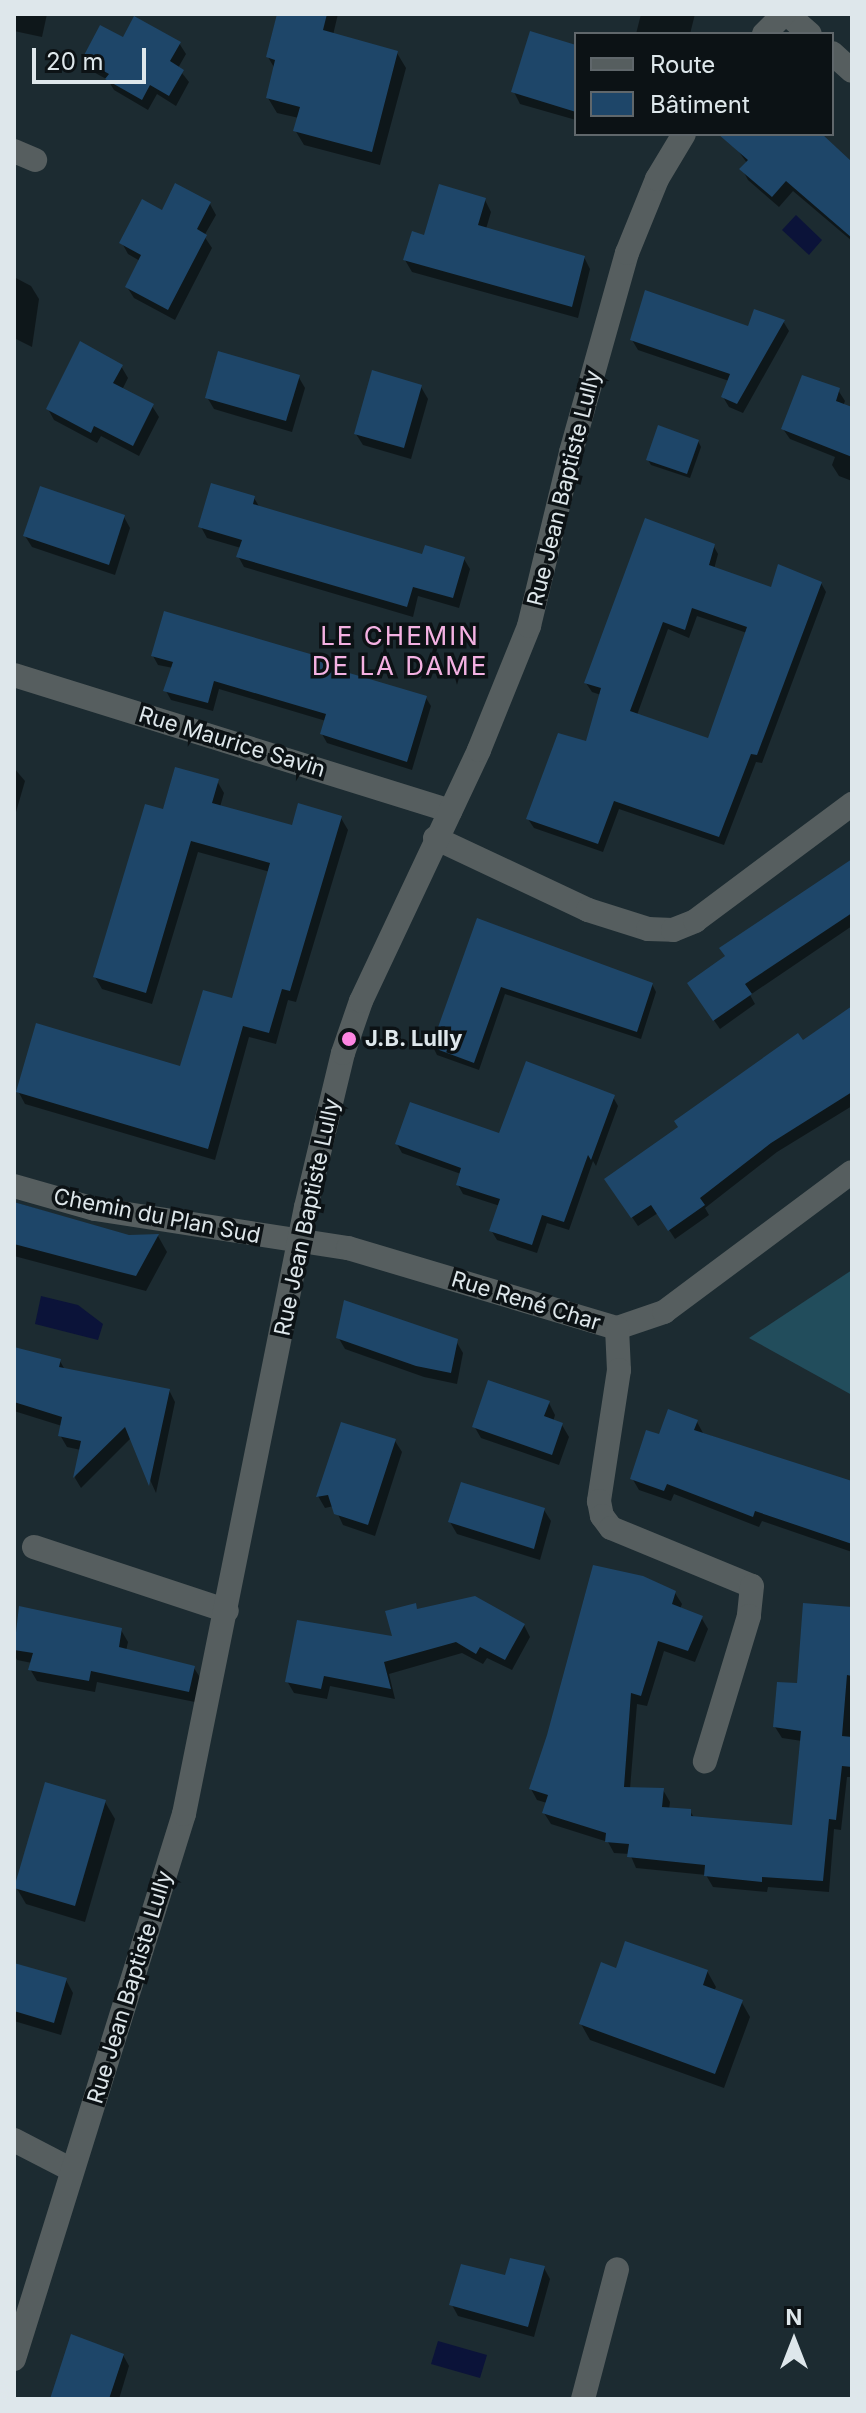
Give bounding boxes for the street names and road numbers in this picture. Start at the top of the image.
street label: Rue Jean Baptiste Lully [522,367,606,609]
street label: Rue Maurice Savin [135,701,329,783]
street label: Rue Jean Baptiste Lully [269,1096,345,1338]
street label: Chemin du Plan Sud [51,1183,263,1249]
street label: Rue René Char [448,1266,604,1336]
street label: Rue Jean Baptiste Lully [82,1867,178,2107]

